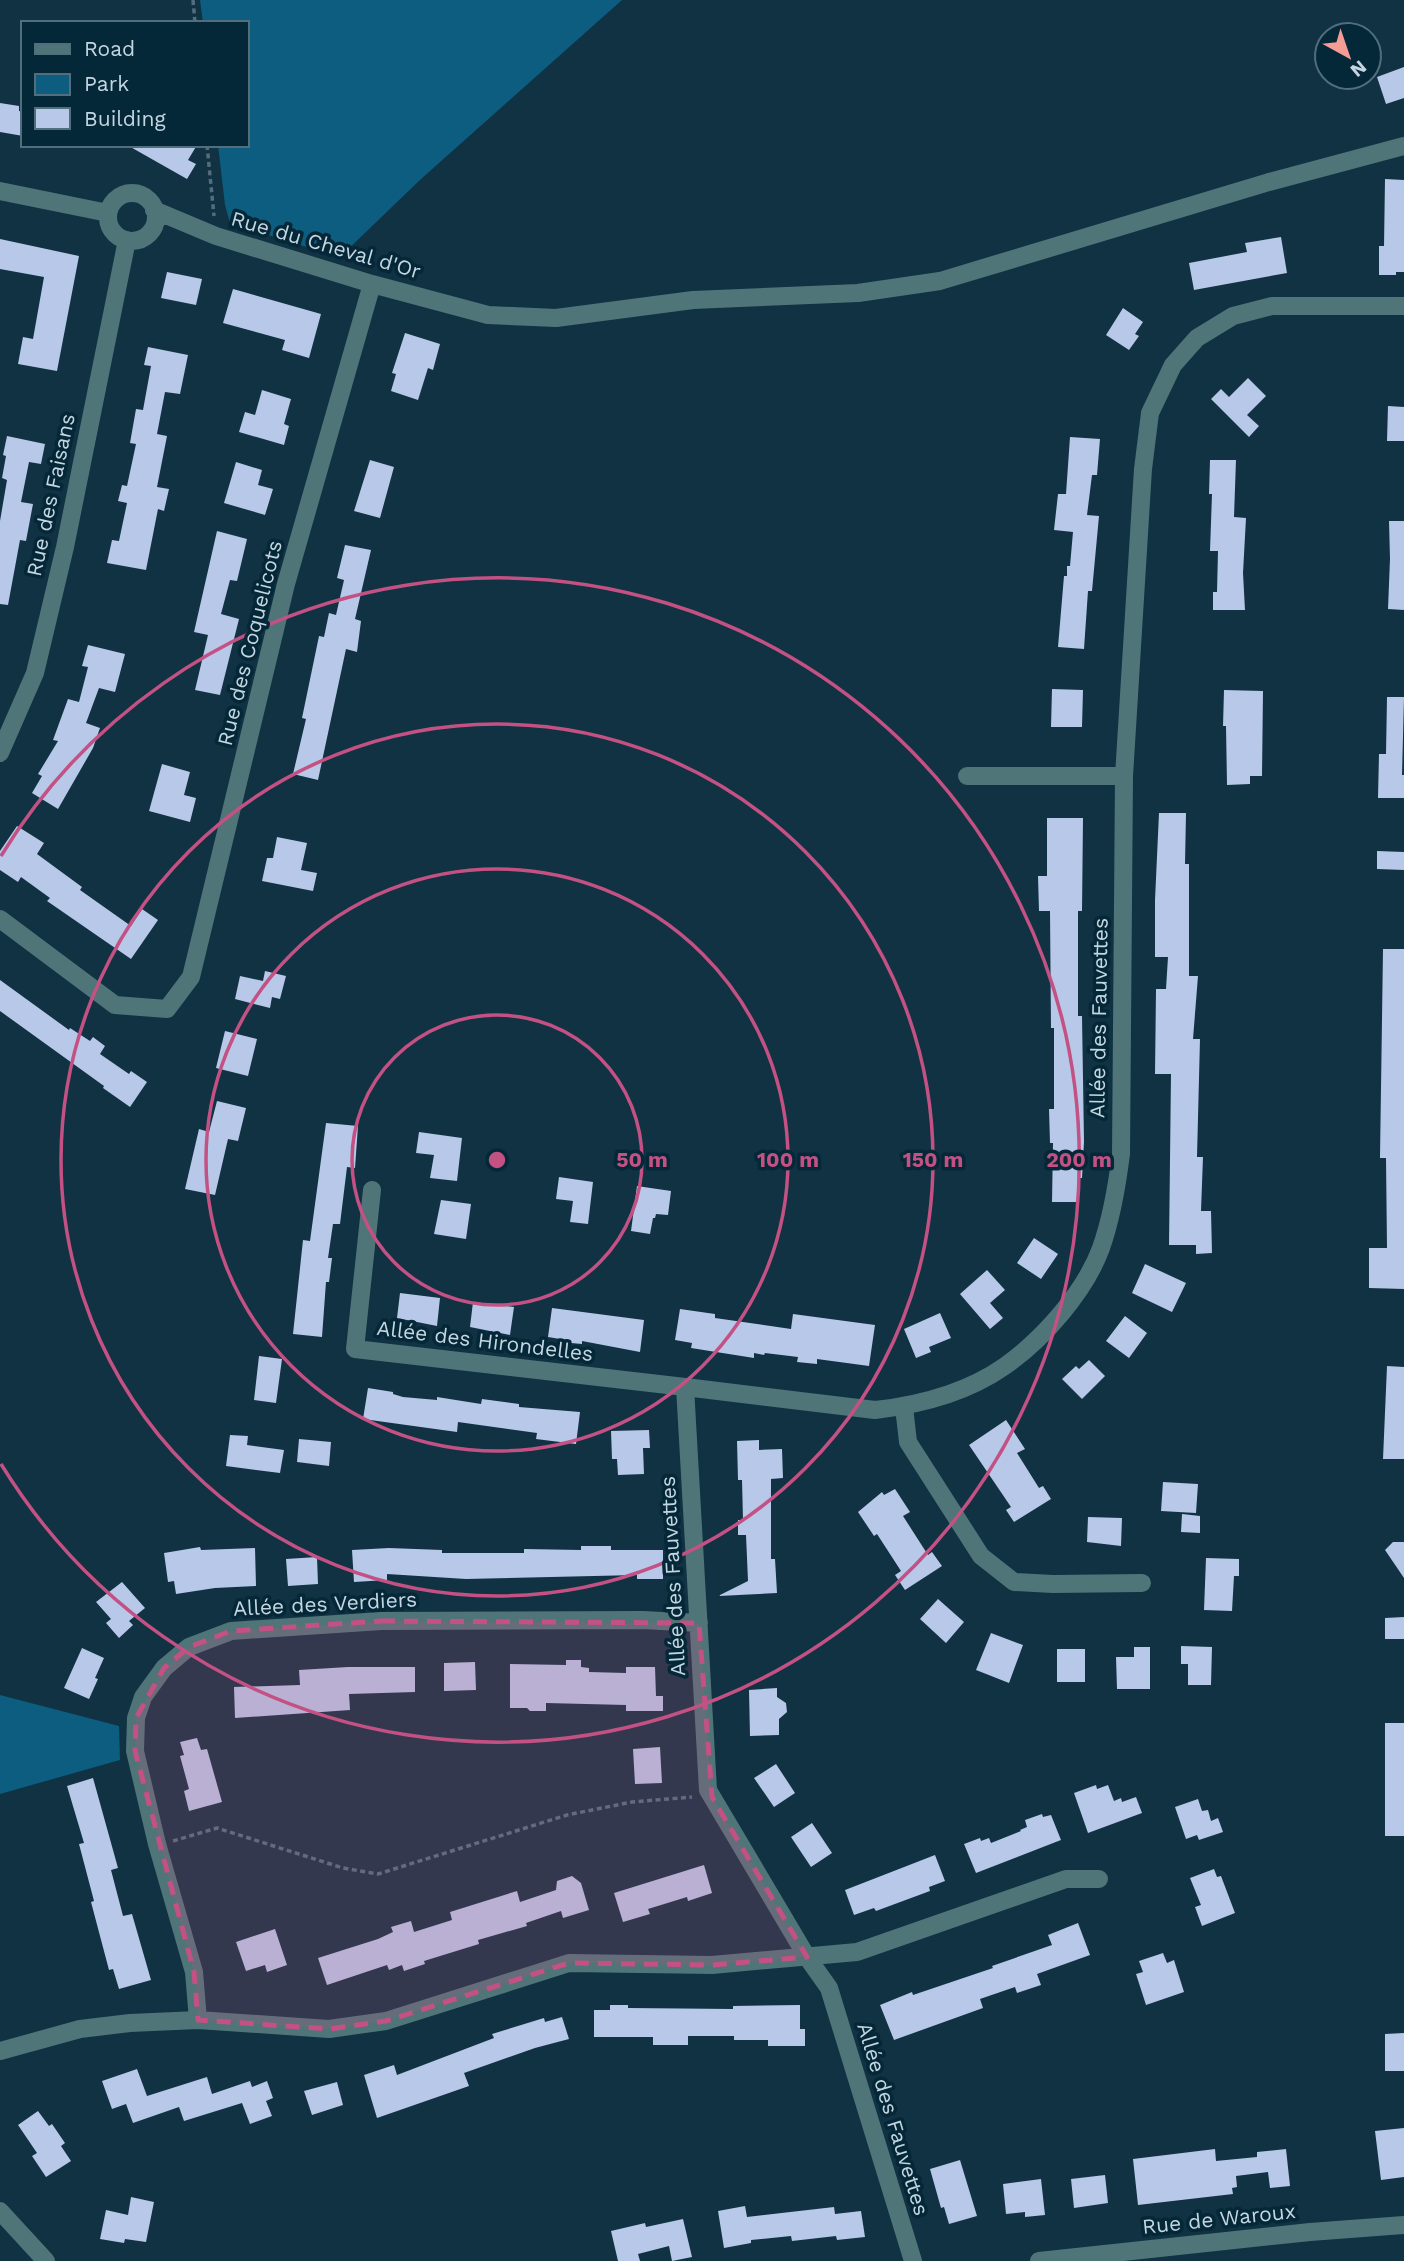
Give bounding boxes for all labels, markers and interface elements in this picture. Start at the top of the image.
legend [21,21,248,147]
north arrow [1313,21,1383,91]
text: Road [84,36,135,61]
text: N [1346,55,1371,82]
text: Park [84,71,129,96]
text: Building [84,106,166,131]
street label: Rue du Cheval d'Or [228,205,424,284]
street label: Rue des Faisans [21,411,80,579]
street label: Rue des Coquelicots [212,538,287,748]
street label: Allée des Fauvettes [1084,918,1113,1118]
text: 50 m [616,1147,668,1172]
text: 100 m [757,1147,819,1172]
text: 150 m [903,1147,963,1172]
text: 200 m [1046,1147,1112,1172]
centre of rings [485,1148,509,1172]
street label: Allée des Hirondelles [375,1315,595,1366]
street label: Allée des Fauvettes [655,1475,690,1677]
street label: Allée des Verdiers [232,1586,417,1621]
street label: Allée des Fauvettes [852,2019,935,2218]
street label: Rue de Waroux [1141,2198,1297,2239]

